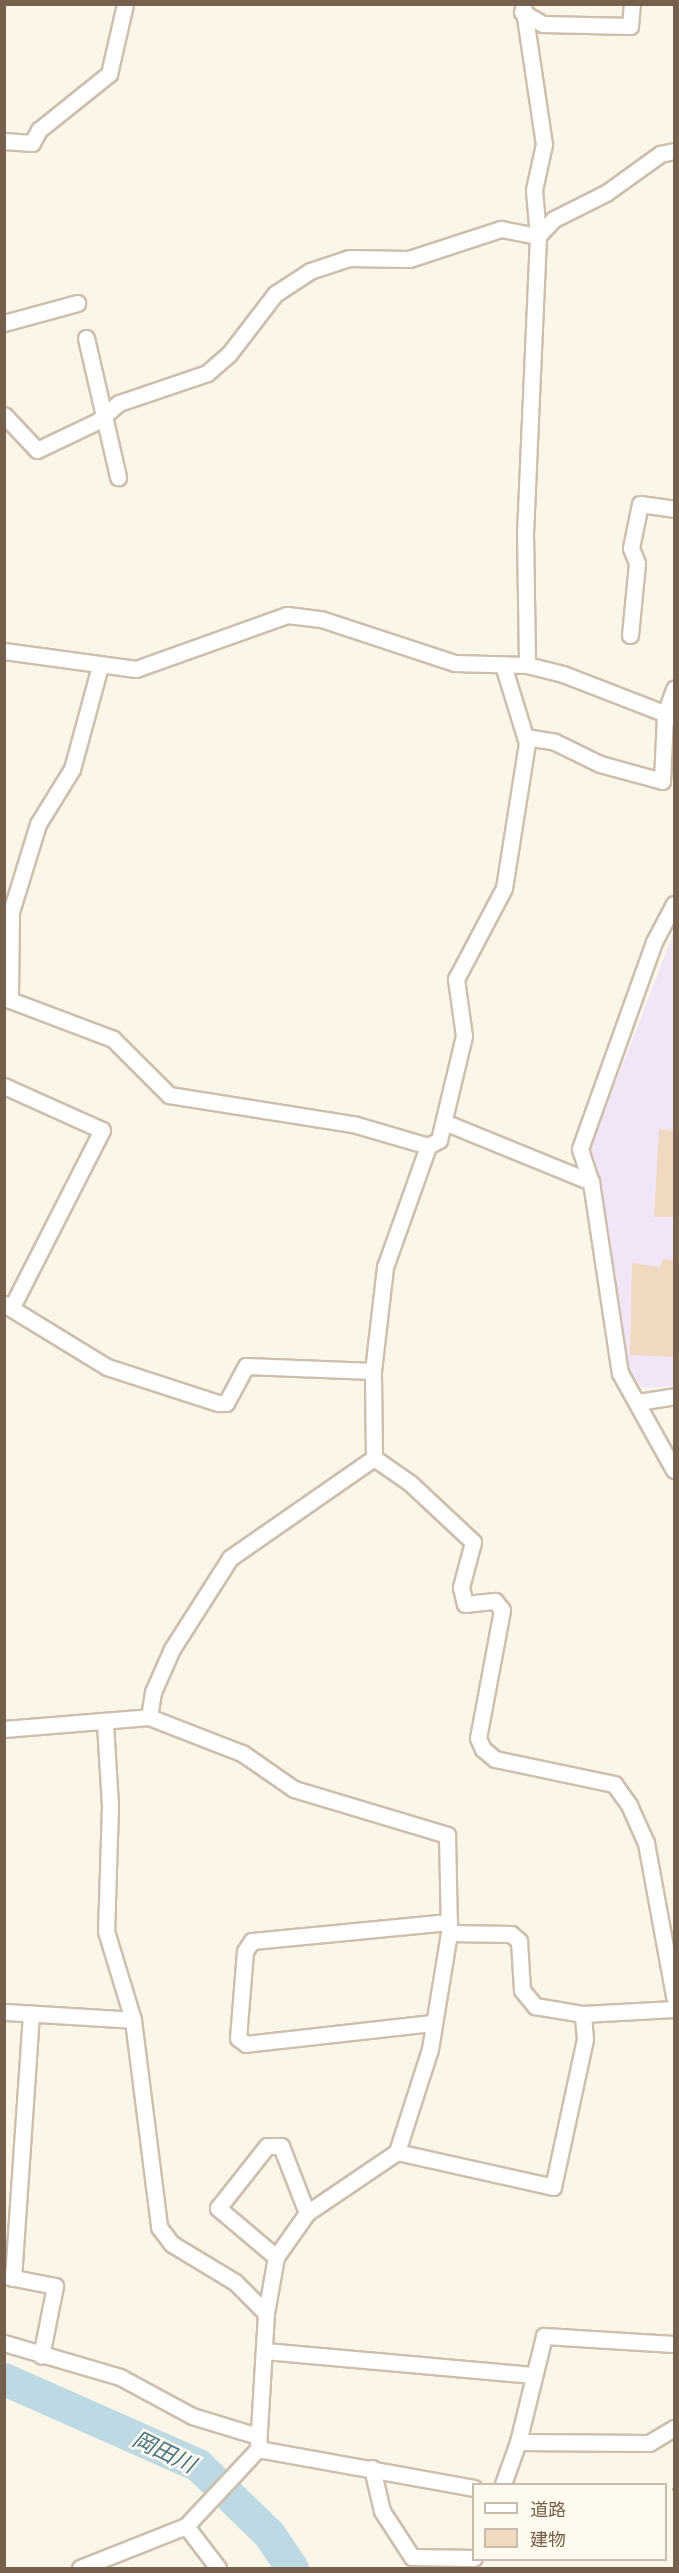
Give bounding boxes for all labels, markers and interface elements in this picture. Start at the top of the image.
water label: 岡田川 [129,2426,199,2478]
legend [472,2483,667,2561]
text: 道路 [530,2498,566,2521]
text: 建物 [530,2528,566,2551]

